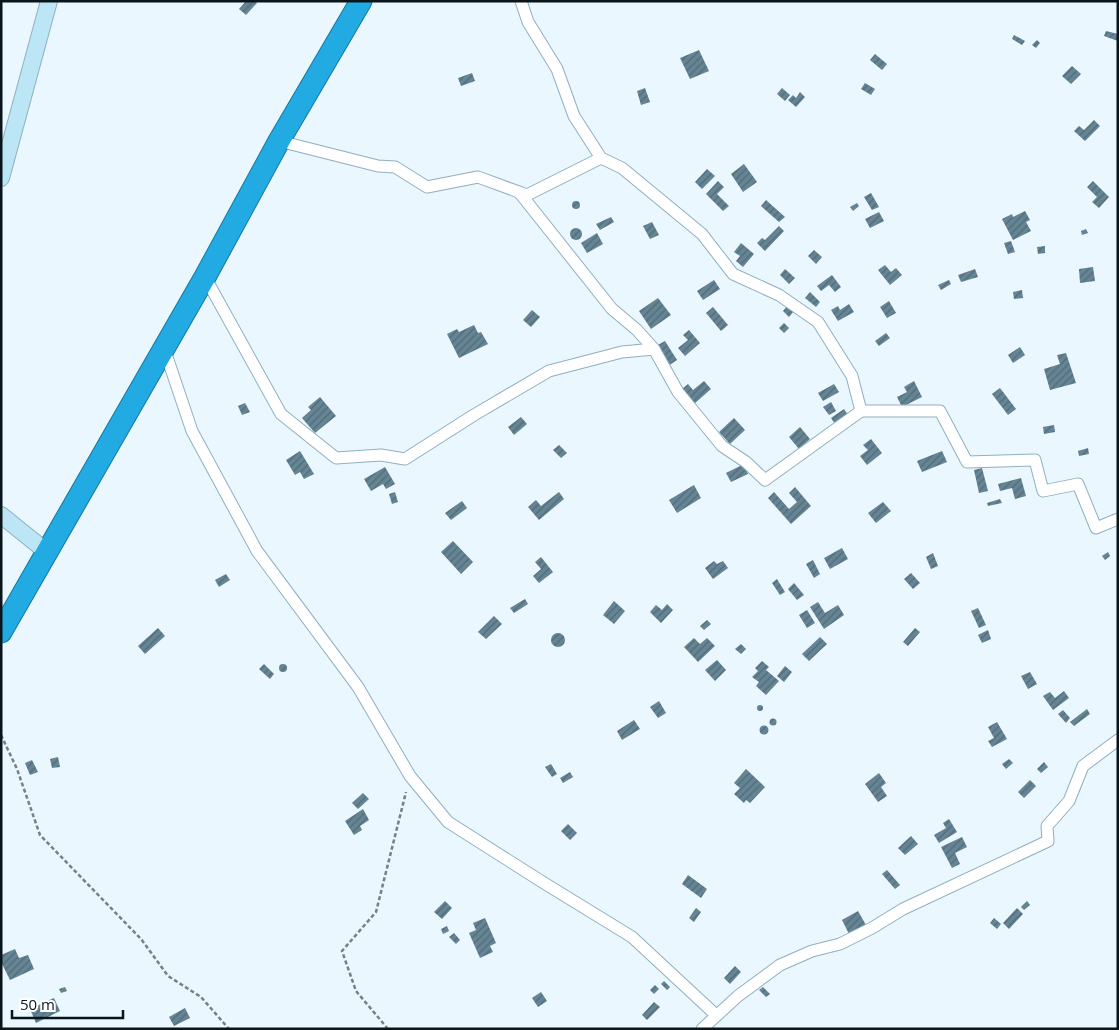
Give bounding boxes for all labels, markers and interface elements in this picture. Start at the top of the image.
scale bar [12,988,124,1020]
text: 50 m [20,994,55,1014]

